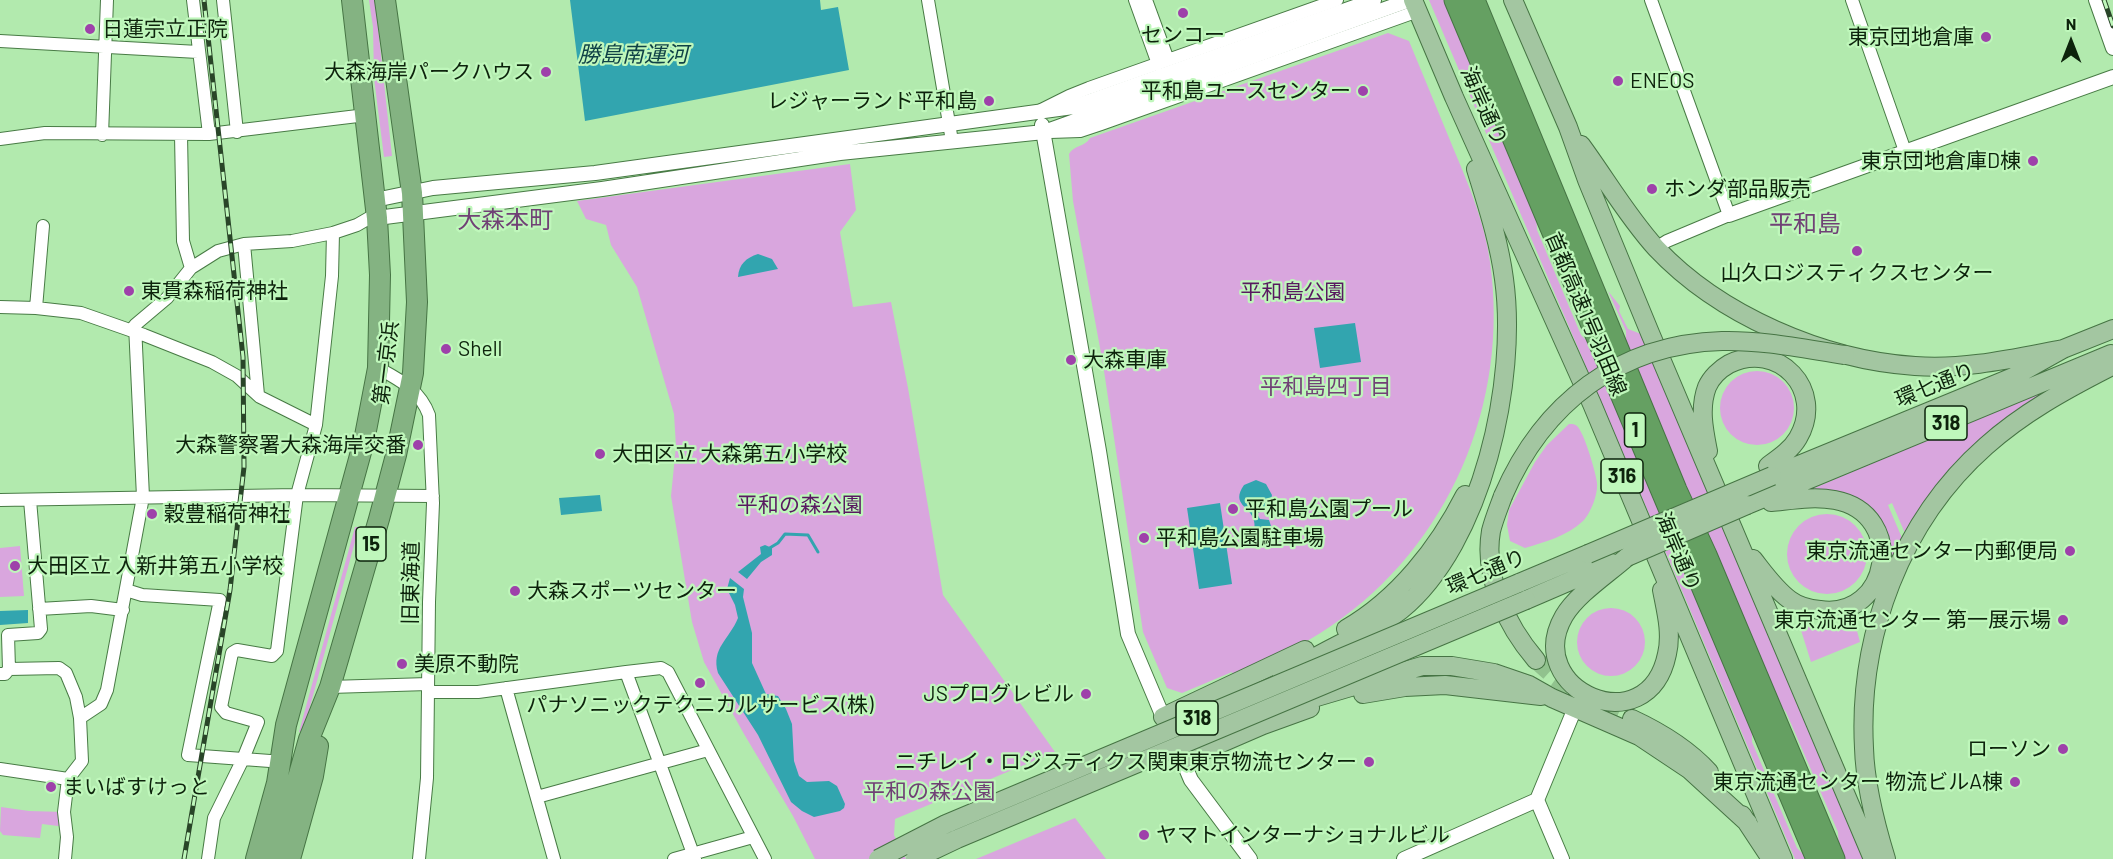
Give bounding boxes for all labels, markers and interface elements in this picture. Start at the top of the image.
marker: センコー [1176,6,1190,20]
north arrow [2041,12,2101,72]
text: N [2066,14,2076,33]
place label: 日蓮宗立正院 [102,16,228,42]
marker: 日蓮宗立正院 [83,22,97,36]
place label: センコー [1141,22,1225,48]
place label: 東京団地倉庫 [1848,24,1974,50]
marker: 東京団地倉庫 [1979,30,1993,44]
water label: 勝島南運河 [578,42,688,68]
place label: 大森海岸パークハウス [324,59,534,85]
street label: 海岸通り [1455,63,1513,149]
marker: 大森海岸パークハウス [539,65,553,79]
place label: ENEOS [1630,68,1695,94]
marker: ENEOS [1611,74,1625,88]
place label: 平和島ユースセンター [1141,78,1351,104]
marker: 平和島ユースセンター [1356,84,1370,98]
place label: レジャーランド平和島 [767,88,977,114]
marker: レジャーランド平和島 [982,94,996,108]
place label: 東京団地倉庫D棟 [1861,148,2021,174]
marker: 東京団地倉庫D棟 [2026,154,2040,168]
place label: ホンダ部品販売 [1664,176,1811,202]
marker: ホンダ部品販売 [1645,182,1659,196]
district label: 大森本町 [457,206,553,234]
district label: 平和島 [1769,210,1841,238]
street label: 首都高速1号羽田線 [1540,228,1632,400]
marker: 山久ロジスティクスセンター [1850,244,1864,258]
place label: 山久ロジスティクスセンター [1721,260,1993,286]
place label: 東貫森稲荷神社 [141,278,288,304]
park label: 平和島公園 [1241,279,1345,305]
marker: 東貫森稲荷神社 [122,284,136,298]
street label: 第一京浜 [368,320,404,406]
place label: Shell [458,336,502,362]
marker: Shell [439,342,453,356]
place label: 大森車庫 [1083,347,1167,373]
marker: 大森車庫 [1064,353,1078,367]
street label: 環七通り [1891,358,1979,412]
district label: 平和島四丁目 [1260,374,1392,400]
road number: 318 [1925,406,1967,440]
road number: 1 [1624,413,1646,447]
place label: 大森警察署大森海岸交番 [175,432,406,458]
marker: 大森警察署大森海岸交番 [411,438,425,452]
place label: 大田区立 大森第五小学校 [612,441,847,467]
marker: 大田区立 大森第五小学校 [593,447,607,461]
road number: 316 [1601,459,1643,493]
park label: 平和の森公園 [737,492,863,518]
place label: 平和島公園プール [1245,496,1413,522]
place label: 穀豊稲荷神社 [164,501,290,527]
marker: 平和島公園プール [1226,502,1240,516]
marker: 穀豊稲荷神社 [145,507,159,521]
street label: 海岸通り [1650,508,1706,596]
place label: 平和島公園駐車場 [1156,525,1324,551]
road number: 15 [356,527,386,561]
marker: 平和島公園駐車場 [1137,531,1151,545]
place label: 東京流通センター内郵便局 [1806,538,2058,564]
street label: 旧東海道 [398,541,424,625]
street label: 環七通り [1442,544,1530,600]
marker: 東京流通センター内郵便局 [2063,544,2077,558]
place label: 大田区立 入新井第五小学校 [27,553,283,579]
marker: 大田区立 入新井第五小学校 [8,559,22,573]
place label: 大森スポーツセンター [527,578,737,604]
marker: 大森スポーツセンター [508,584,522,598]
place label: 東京流通センター 第一展示場 [1774,607,2051,633]
marker: 東京流通センター 第一展示場 [2056,613,2070,627]
place label: 美原不動院 [414,651,519,677]
marker: 美原不動院 [395,657,409,671]
marker: パナソニックテクニカルサービス(株) [693,676,707,690]
place label: JSプログレビル [924,681,1074,707]
marker: JSプログレビル [1079,687,1093,701]
place label: パナソニックテクニカルサービス(株) [527,692,873,718]
road number: 318 [1176,701,1218,735]
place label: ローソン [1967,736,2051,762]
marker: ローソン [2056,742,2070,756]
place label: ニチレイ・ロジスティクス関東東京物流センター [895,749,1357,775]
marker: ニチレイ・ロジスティクス関東東京物流センター [1362,755,1376,769]
place label: 東京流通センター 物流ビルA棟 [1713,769,2003,795]
place label: まいばすけっと [63,774,210,800]
marker: 東京流通センター 物流ビルA棟 [2008,775,2022,789]
district label: 平和の森公園 [863,779,995,805]
marker: まいばすけっと [44,780,58,794]
place label: ヤマトインターナショナルビル [1156,822,1450,848]
marker: ヤマトインターナショナルビル [1137,828,1151,842]

